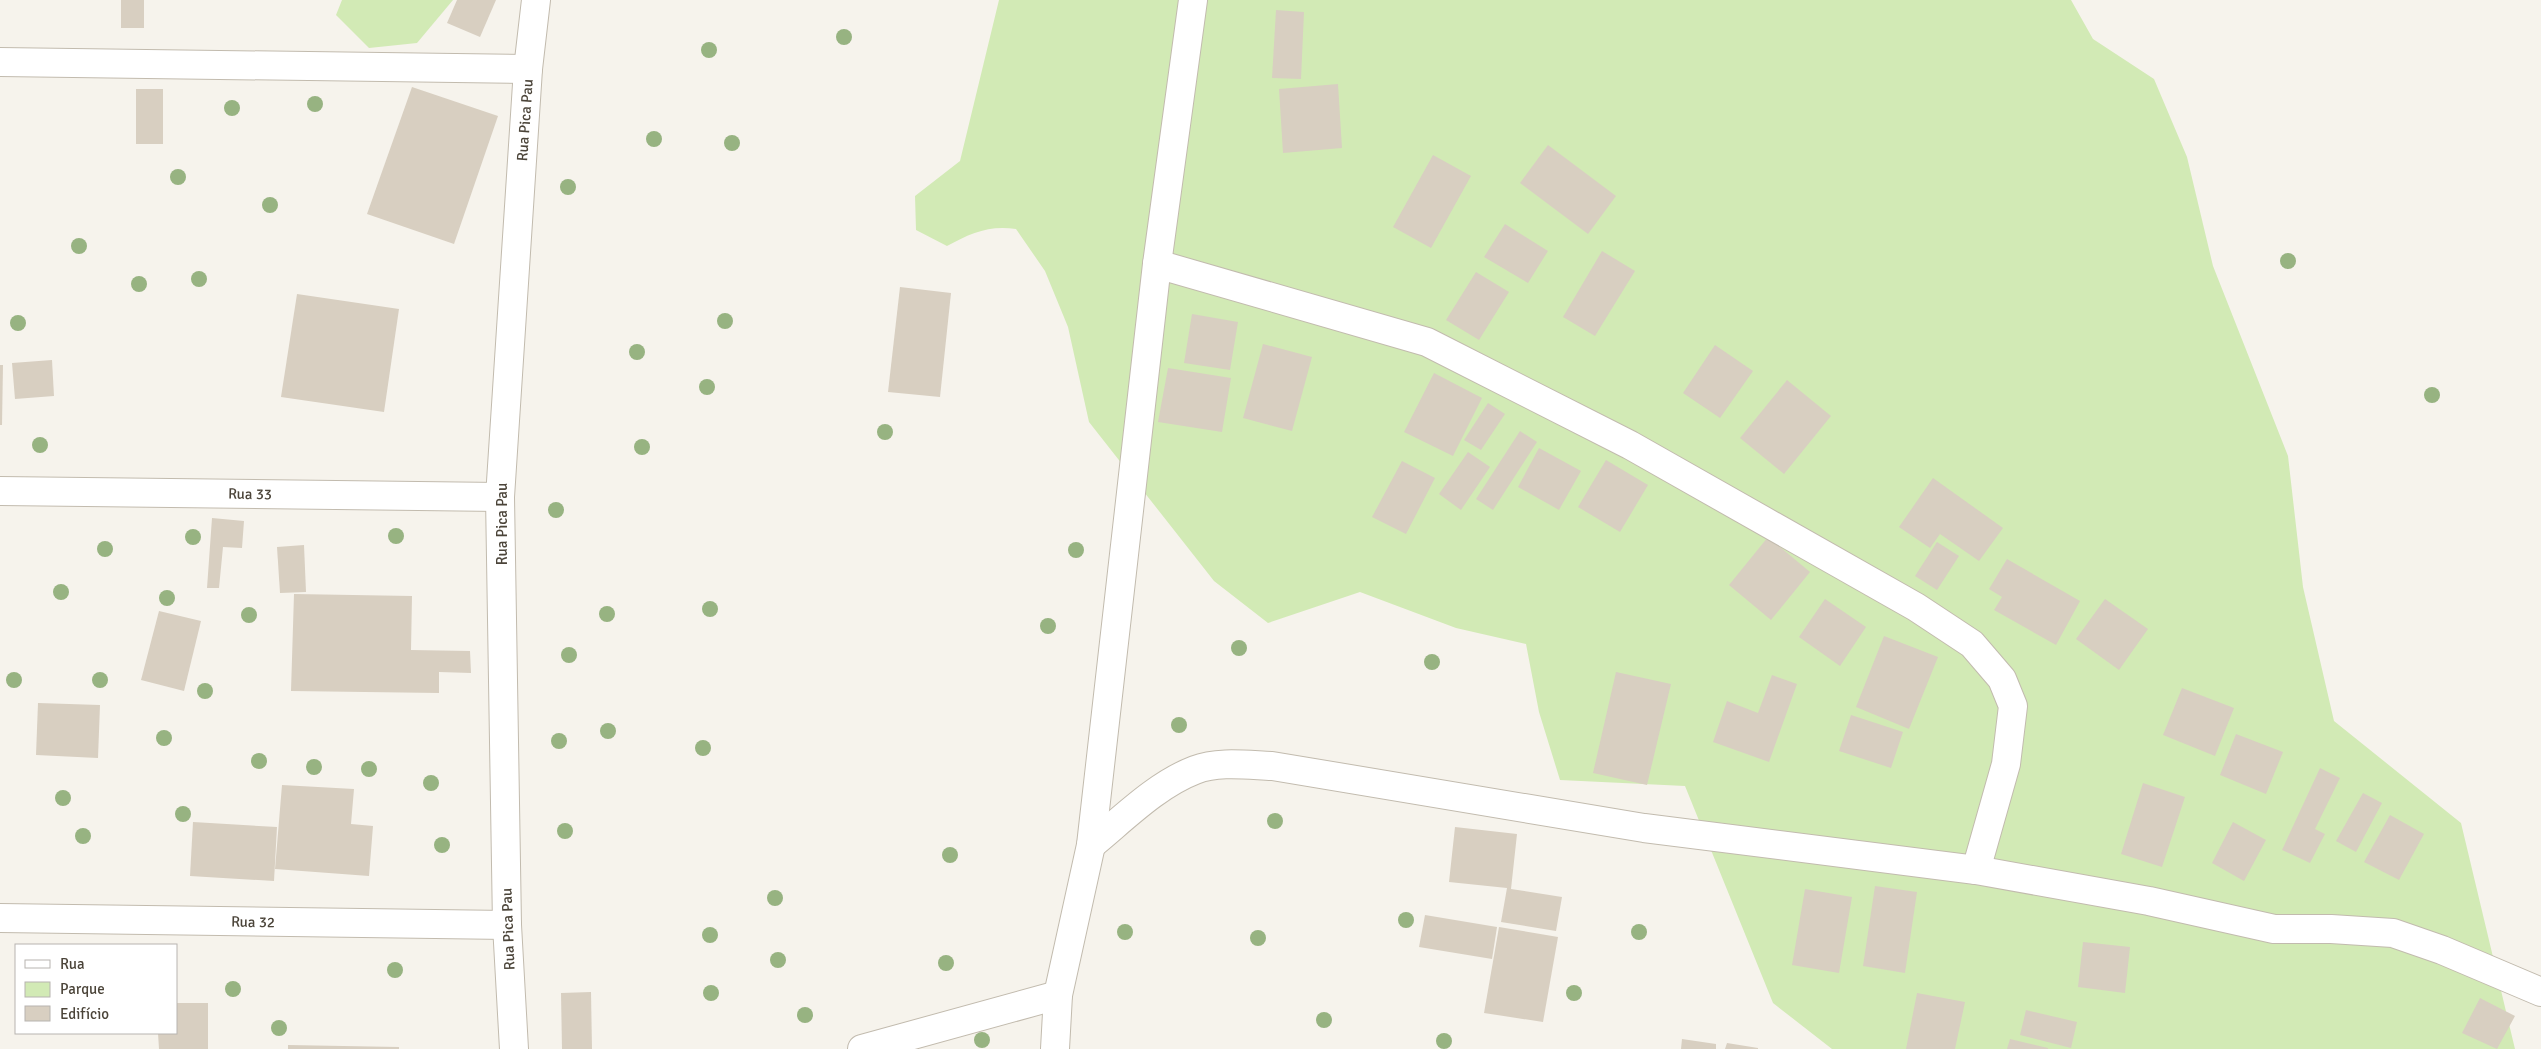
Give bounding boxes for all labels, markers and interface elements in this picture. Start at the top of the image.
street label: Rua Pica Pau [513,78,537,162]
street label: Rua Pica Pau [493,483,511,565]
street label: Rua 33 [228,485,272,503]
street label: Rua Pica Pau [498,888,518,970]
street label: Rua 32 [231,913,275,931]
legend [15,944,178,1034]
text: Rua [60,955,85,973]
text: Parque [60,980,105,998]
text: Edifício [60,1005,109,1023]

